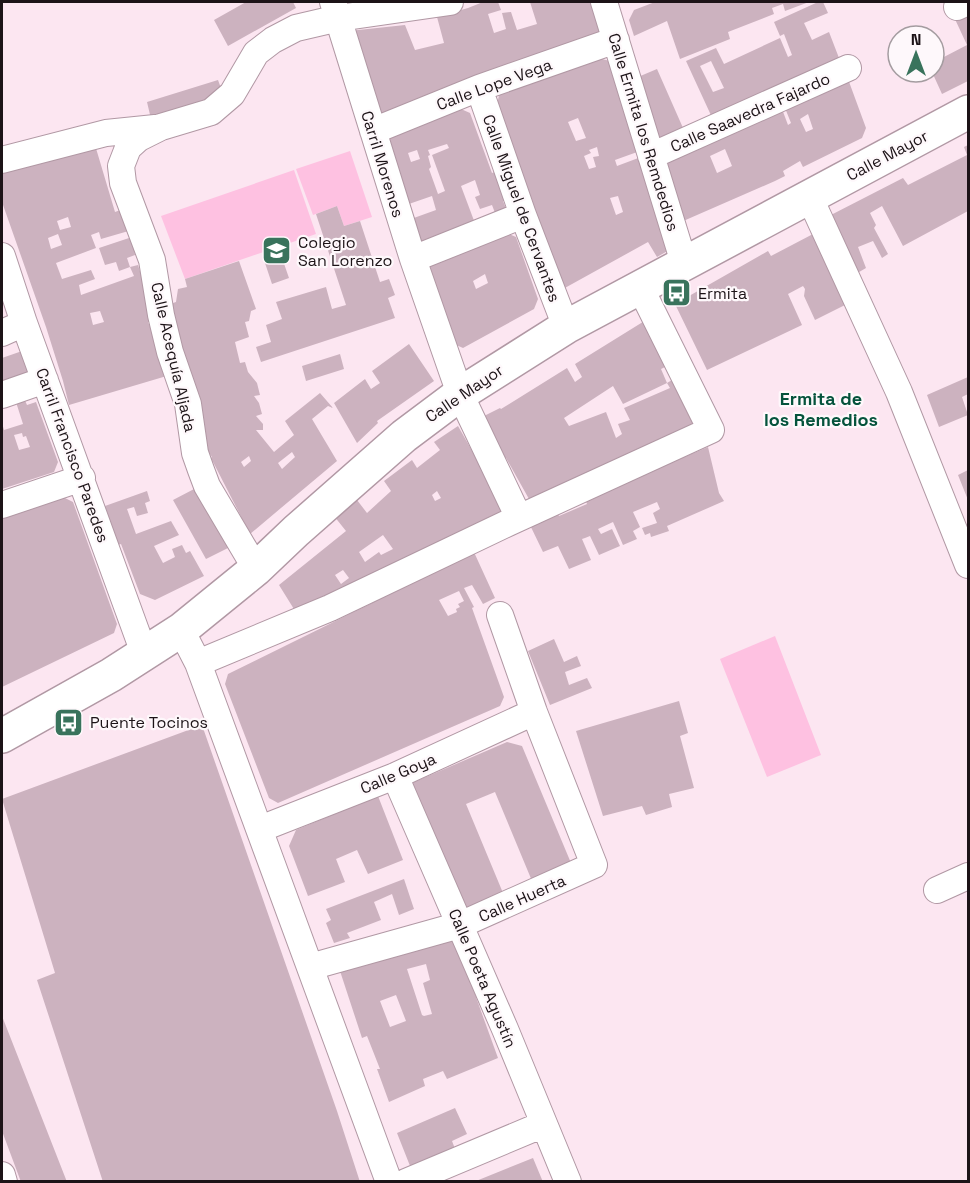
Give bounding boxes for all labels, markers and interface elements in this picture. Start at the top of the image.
north arrow [886,24,946,84]
text: N [911,29,921,50]
street label: Calle Ermita los Remdedios [603,30,684,234]
street label: Calle Lope Vega [434,54,555,115]
street label: Calle Saavedra Fajardo [667,68,833,157]
street label: Carril Morenos [356,108,409,220]
street label: Calle Miguel de Cervantes [478,112,565,305]
street label: Calle Mayor [843,125,932,186]
place label: Colegio San Lorenzo [298,232,392,271]
school or university icon: Colegio San Lorenzo [261,235,293,267]
bus stop icon: Ermita [661,277,693,309]
street label: Calle Acequía Aljada [146,280,201,434]
place label: Ermita [698,283,747,304]
street label: Calle Mayor [421,360,507,427]
street label: Carril Francisco Paredes [31,365,114,545]
district label: Ermita de los Remedios [764,387,878,431]
bus stop icon: Puente Tocinos [53,706,85,738]
place label: Puente Tocinos [90,712,208,733]
street label: Calle Goya [357,748,439,799]
street label: Calle Huerta [475,870,569,927]
street label: Calle Poeta Agustín [444,905,521,1051]

